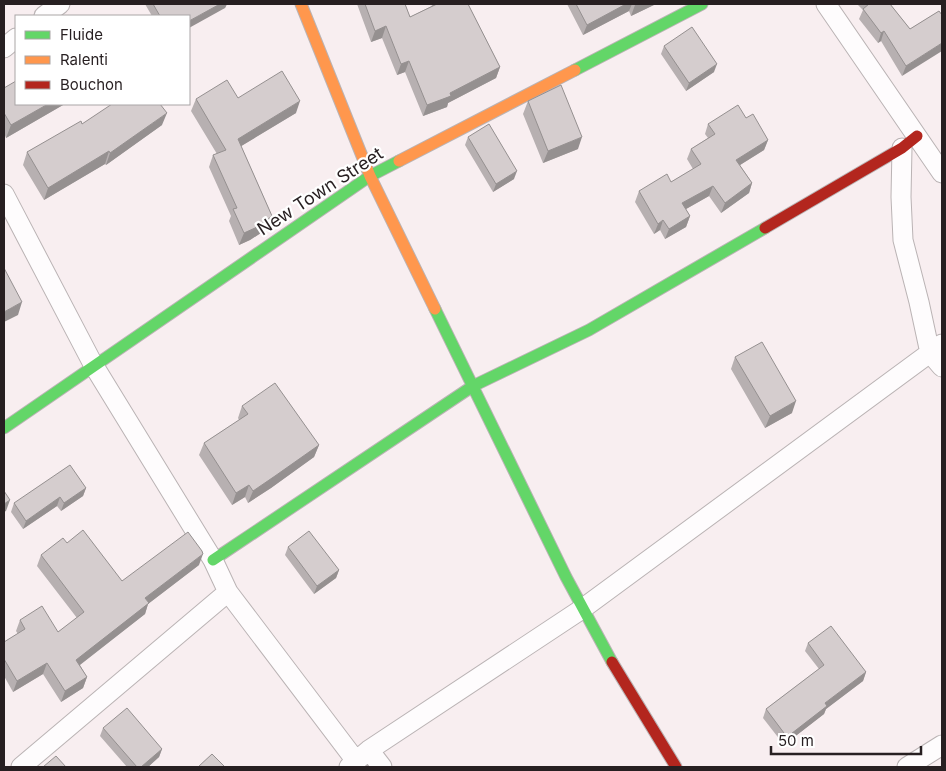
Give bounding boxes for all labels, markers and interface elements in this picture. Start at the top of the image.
legend [15,15,190,105]
text: Fluide [60,25,103,44]
text: Ralenti [60,50,108,69]
text: Bouchon [60,75,123,94]
street label: New Town Street [253,143,387,239]
scale bar [771,724,921,756]
text: 50 m [778,731,814,750]

